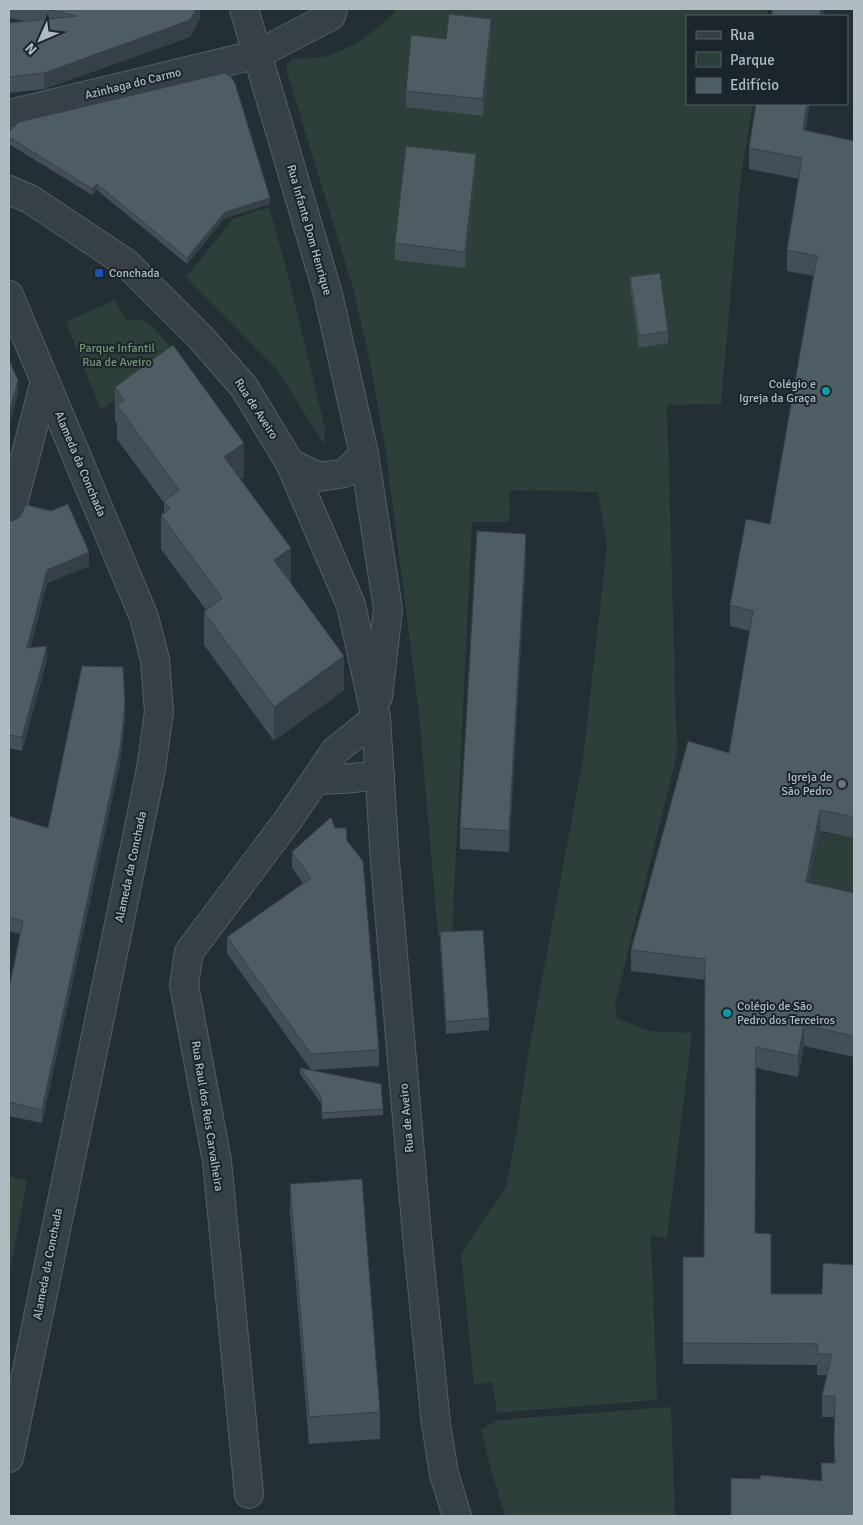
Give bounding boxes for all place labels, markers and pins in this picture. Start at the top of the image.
place label: Conchada [109,266,160,281]
marker: Conchada [93,267,105,279]
place label: Colégio e Igreja da Graça [739,377,816,406]
marker: Colégio e Igreja da Graça [820,385,832,397]
place label: Igreja de São Pedro [781,770,832,799]
marker: Igreja de São Pedro [836,778,848,790]
place label: Colégio de São Pedro dos Terceiros [737,999,835,1028]
marker: Colégio de São Pedro dos Terceiros [721,1007,733,1019]

